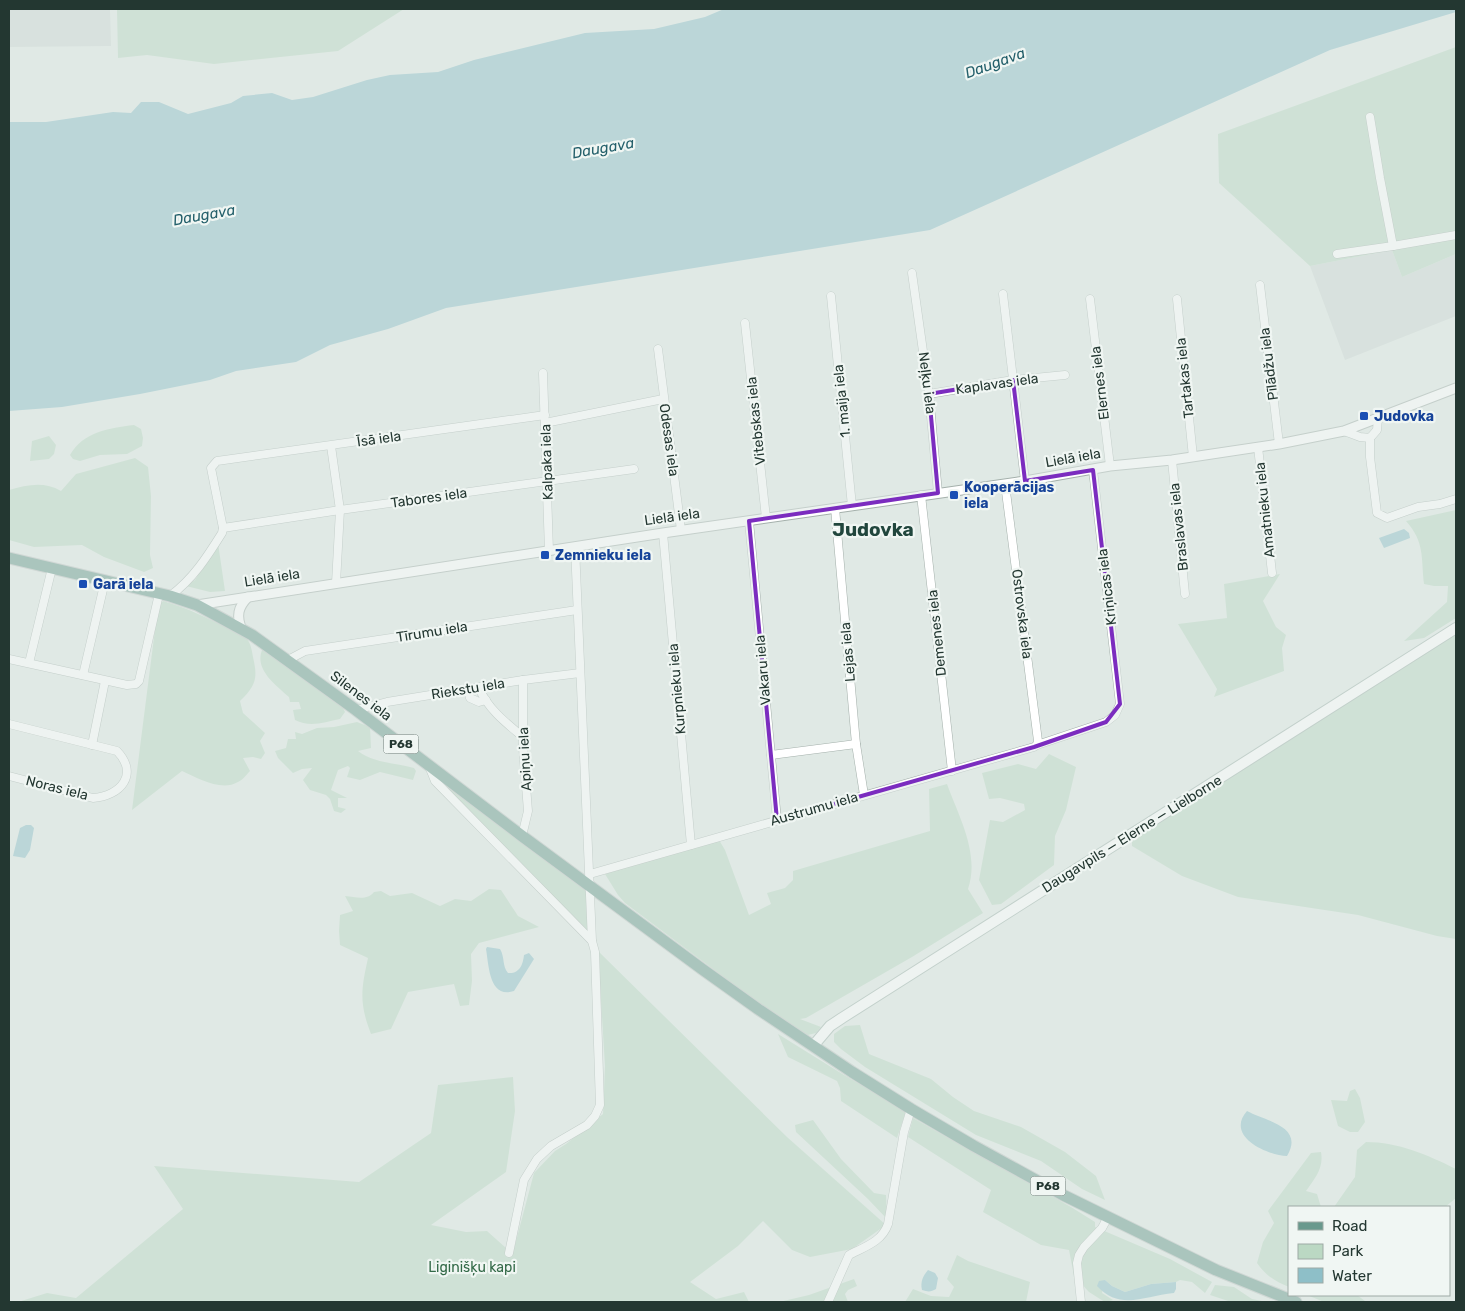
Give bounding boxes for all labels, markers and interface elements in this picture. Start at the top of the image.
water label: Daugava [962,44,1028,82]
water label: Daugava [570,134,636,162]
water label: Daugava [171,201,237,229]
street label: Pīlādžu iela [1256,327,1282,401]
street label: Tartakas iela [1172,337,1198,419]
street label: Elernes iela [1087,345,1113,421]
street label: Neļķu iela [915,351,939,415]
street label: 1. maija iela [830,364,854,438]
street label: Kaplavas iela [954,370,1040,398]
street label: Vitebskas iela [743,376,769,466]
street label: Odesas iela [655,402,683,478]
place label: Judovka [1374,408,1434,425]
marker: Judovka [1358,410,1370,422]
street label: Kalpaka iela [537,424,557,500]
street label: Īsā iela [355,426,402,451]
street label: Lielā iela [1044,445,1102,471]
street label: Amatnieku iela [1252,461,1278,559]
place label: Kooperācijas iela [964,479,1054,512]
street label: Braslavas iela [1166,482,1192,572]
street label: Tabores iela [390,484,468,512]
marker: Kooperācijas iela [948,489,960,501]
street label: Lielā iela [643,505,701,529]
district label: Judovka [832,518,914,541]
place label: Zemnieku iela [555,547,651,564]
street label: Kriņicas iela [1094,548,1120,626]
marker: Zemnieku iela [539,549,551,561]
street label: Lielā iela [243,565,301,591]
street label: Ostrovska iela [1008,568,1036,660]
place label: Garā iela [93,576,153,593]
marker: Garā iela [77,578,89,590]
street label: Demenes iela [924,589,950,677]
street label: Tīrumu iela [395,618,469,646]
street label: Lejas iela [837,621,859,683]
street label: Vakaru iela [751,634,775,706]
street label: Kurpnieku iela [665,643,689,735]
street label: Silenes iela [327,667,395,725]
street label: Riekstu iela [430,675,506,703]
street label: Apiņu iela [515,727,535,791]
road number: P68 [384,734,418,754]
street label: Daugavpils — Elerne — Lielborne [1039,771,1225,897]
street label: Noras iela [24,772,90,804]
street label: Austrumu iela [768,788,860,830]
road number: P68 [1030,1176,1066,1196]
legend [1288,1206,1450,1296]
text: Road [1332,1217,1368,1235]
text: Park [1332,1242,1363,1260]
park label: Liginišķu kapi [428,1259,516,1276]
text: Water [1332,1267,1372,1285]

